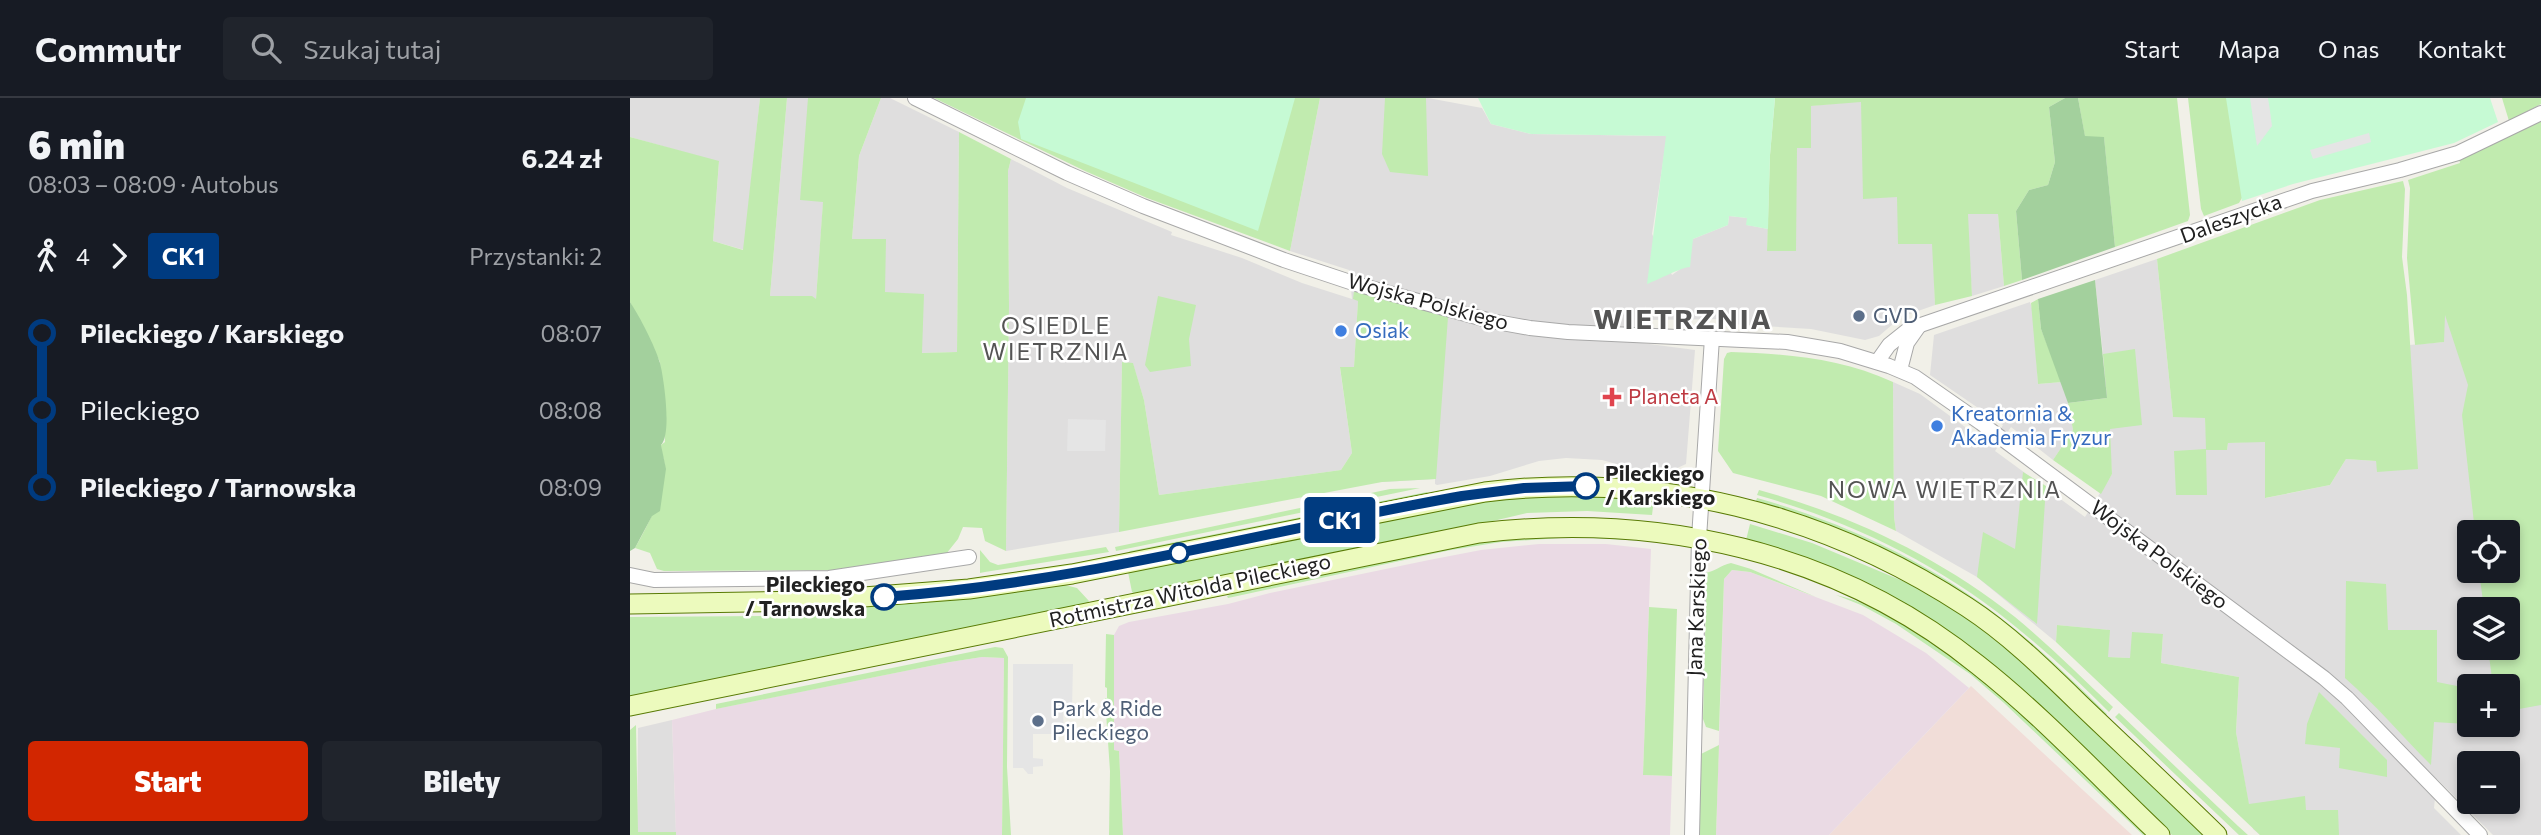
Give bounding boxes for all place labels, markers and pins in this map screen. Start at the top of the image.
place label: GVD [1873,302,1918,327]
marker: GVD [1851,308,1867,324]
place label: Osiak [1355,317,1409,342]
marker: Osiak [1333,323,1349,339]
place label: Planeta A [1628,383,1719,408]
marker: Planeta A [1602,387,1622,407]
place label: Kreatornia & Akademia Fryzur [1951,400,2111,449]
marker: Kreatornia & Akademia Fryzur [1929,418,1945,434]
place label: Pileckiego / Karskiego [1605,460,1715,509]
marker: Pileckiego / Karskiego [1573,473,1599,499]
unlabelled marker [1169,543,1189,563]
place label: Pileckiego / Tarnowska [745,571,865,620]
marker: Pileckiego / Tarnowska [871,584,897,610]
place label: Park & Ride Pileckiego [1052,695,1162,744]
marker: Park & Ride Pileckiego [1030,713,1046,729]

